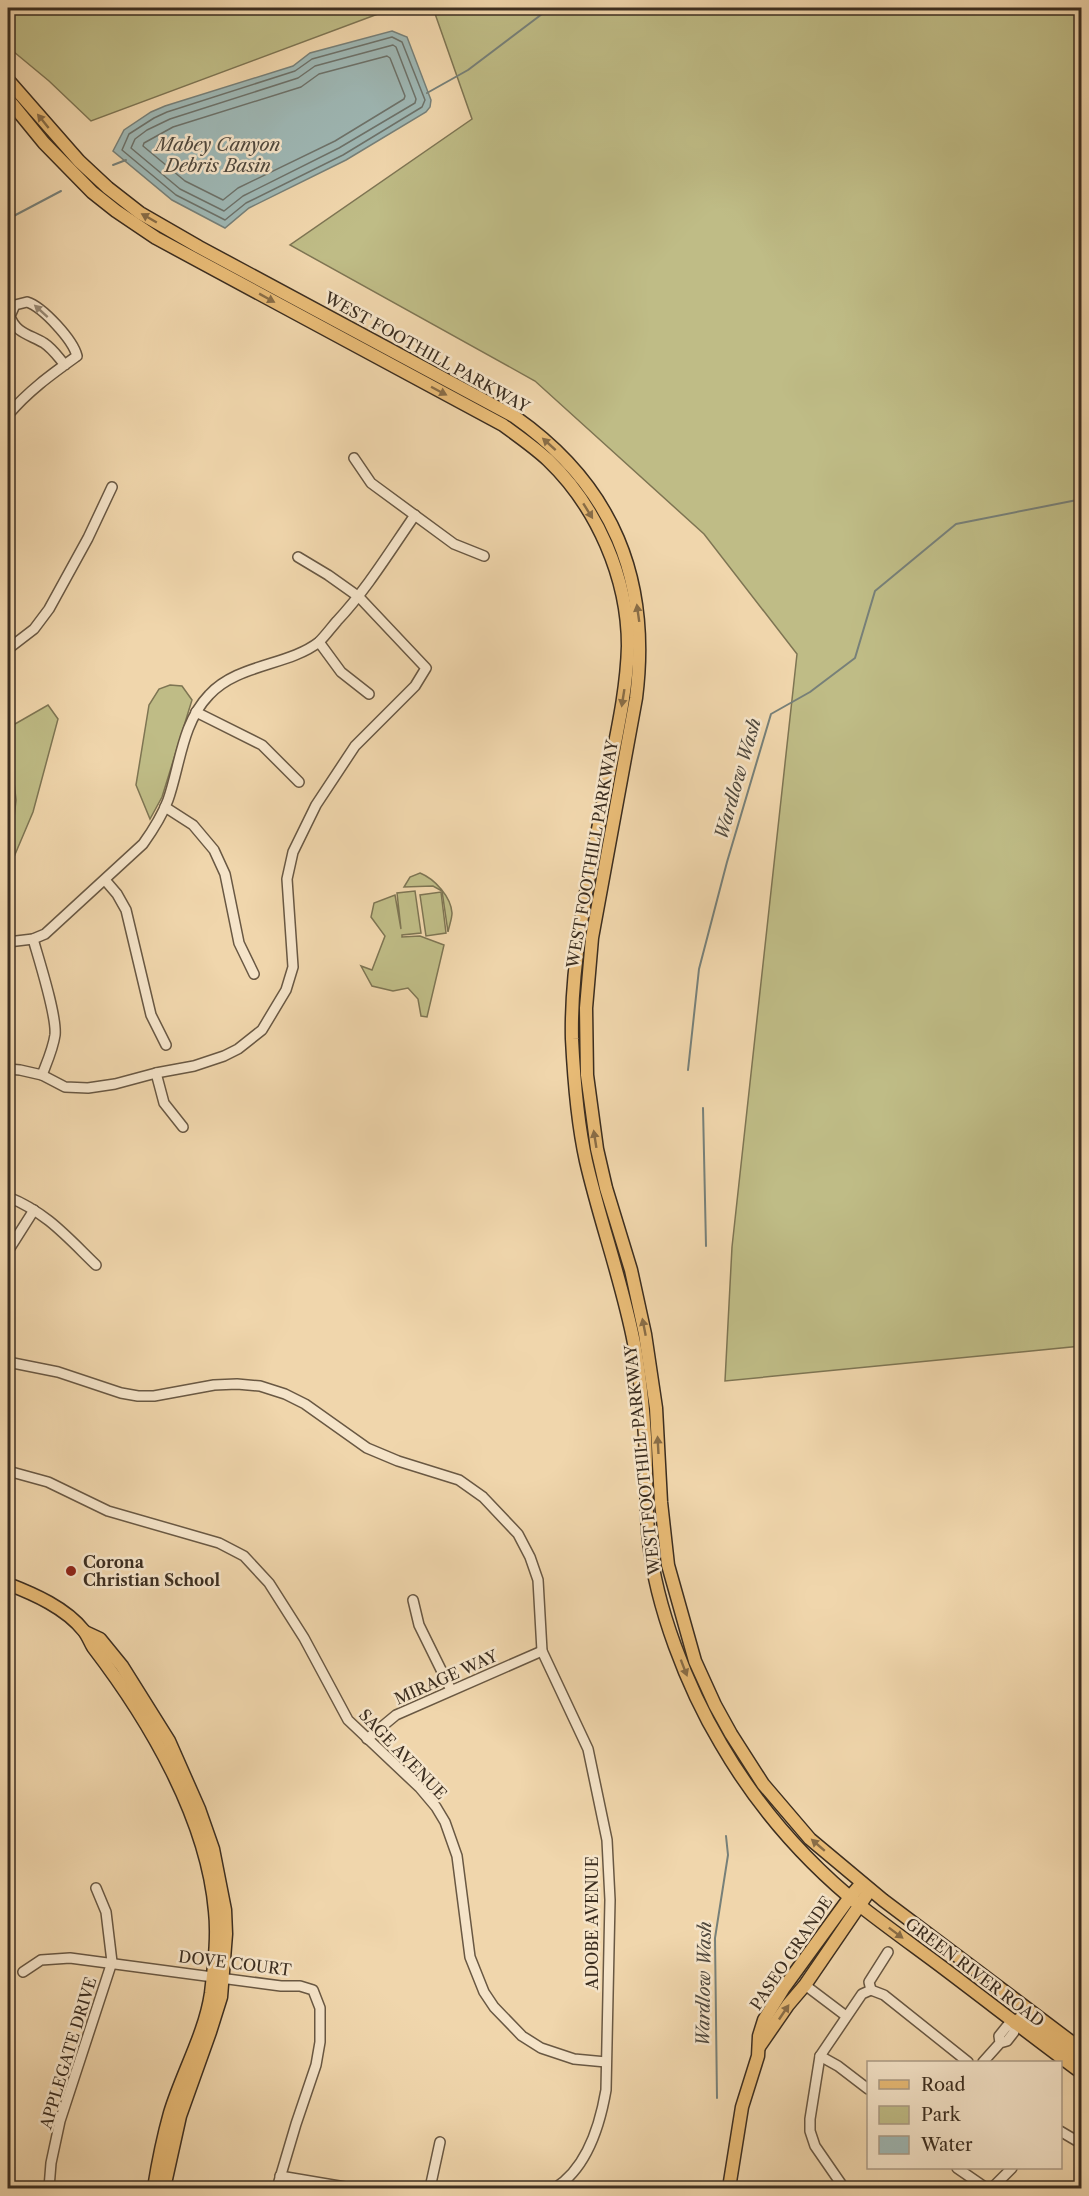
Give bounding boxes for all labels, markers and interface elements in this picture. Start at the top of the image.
one-way arrow [37,114,50,129]
water label: Mabey Canyon Debris Basin [154,134,280,177]
one-way arrow [140,213,157,223]
street label: WEST FOOTHILL PARKWAY [320,287,534,417]
one-way arrow [259,293,276,303]
one-way arrow [33,304,48,318]
one-way arrow [430,386,447,396]
one-way arrow [542,437,557,451]
one-way arrow [583,503,594,519]
one-way arrow [633,603,642,622]
one-way arrow [618,689,627,708]
water label: Wardlow Wash [710,716,766,842]
street label: WEST FOOTHILL PARKWAY [562,738,622,971]
one-way arrow [590,1129,599,1148]
one-way arrow [639,1317,648,1336]
street label: WEST FOOTHILL PARKWAY [620,1343,664,1577]
one-way arrow [653,1436,663,1455]
place label: Corona Christian School [83,1552,220,1590]
marker: Corona Christian School [64,1564,78,1578]
street label: MIRAGE WAY [391,1645,501,1709]
one-way arrow [680,1659,690,1677]
street label: SAGE AVENUE [355,1705,451,1803]
one-way arrow [811,1839,826,1852]
street label: ADOBE AVENUE [582,1856,602,1991]
street label: PASEO GRANDE [745,1892,837,2014]
street label: GREEN RIVER ROAD [902,1913,1048,2031]
water label: Wardlow Wash [692,1921,716,2047]
one-way arrow [888,1926,904,1939]
street label: DOVE COURT [177,1946,293,1980]
street label: APPLEGATE DRIVE [35,1975,101,2132]
one-way arrow [778,2004,790,2020]
legend [867,2061,1062,2169]
text: Road [921,2074,966,2096]
text: Park [921,2104,962,2126]
text: Water [920,2134,973,2156]

